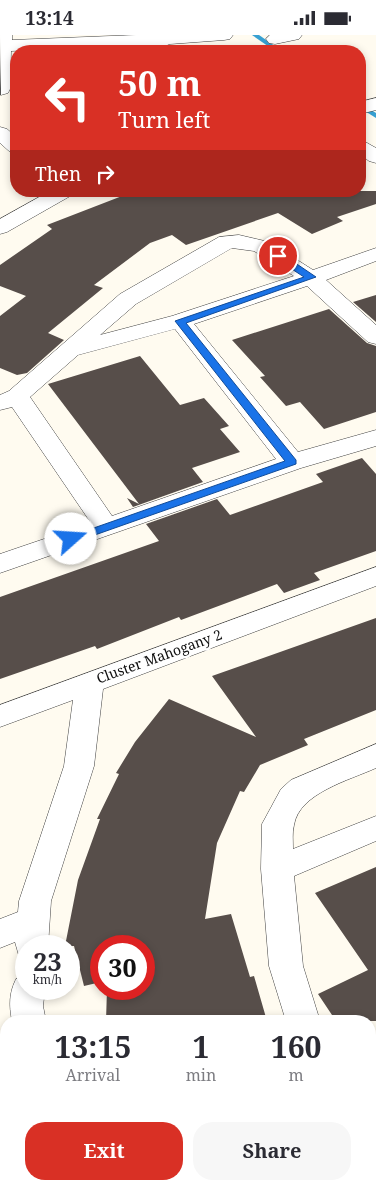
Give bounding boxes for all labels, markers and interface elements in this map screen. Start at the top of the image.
text: 13:14 [25,5,74,31]
text: 50 m [118,59,201,106]
icon: left [35,65,100,130]
text: Turn left [118,104,210,134]
icon: right [91,160,119,188]
text: Then [35,161,81,187]
pin [257,235,299,277]
icon: arrive [264,242,292,270]
position arrow [44,512,96,564]
street label: Cluster Mahogany 2 [94,624,224,688]
speed limit sign: 30 [90,935,155,1000]
text: 23 [33,944,62,978]
text: km/h [33,971,62,988]
text: 13:15 [54,1026,131,1067]
text: 1 [193,1026,209,1067]
text: 160 [271,1026,322,1067]
text: Arrival [66,1064,120,1086]
text: min [186,1064,216,1086]
text: m [289,1064,304,1086]
button: Exit [25,1122,183,1180]
button: Share [193,1122,351,1180]

